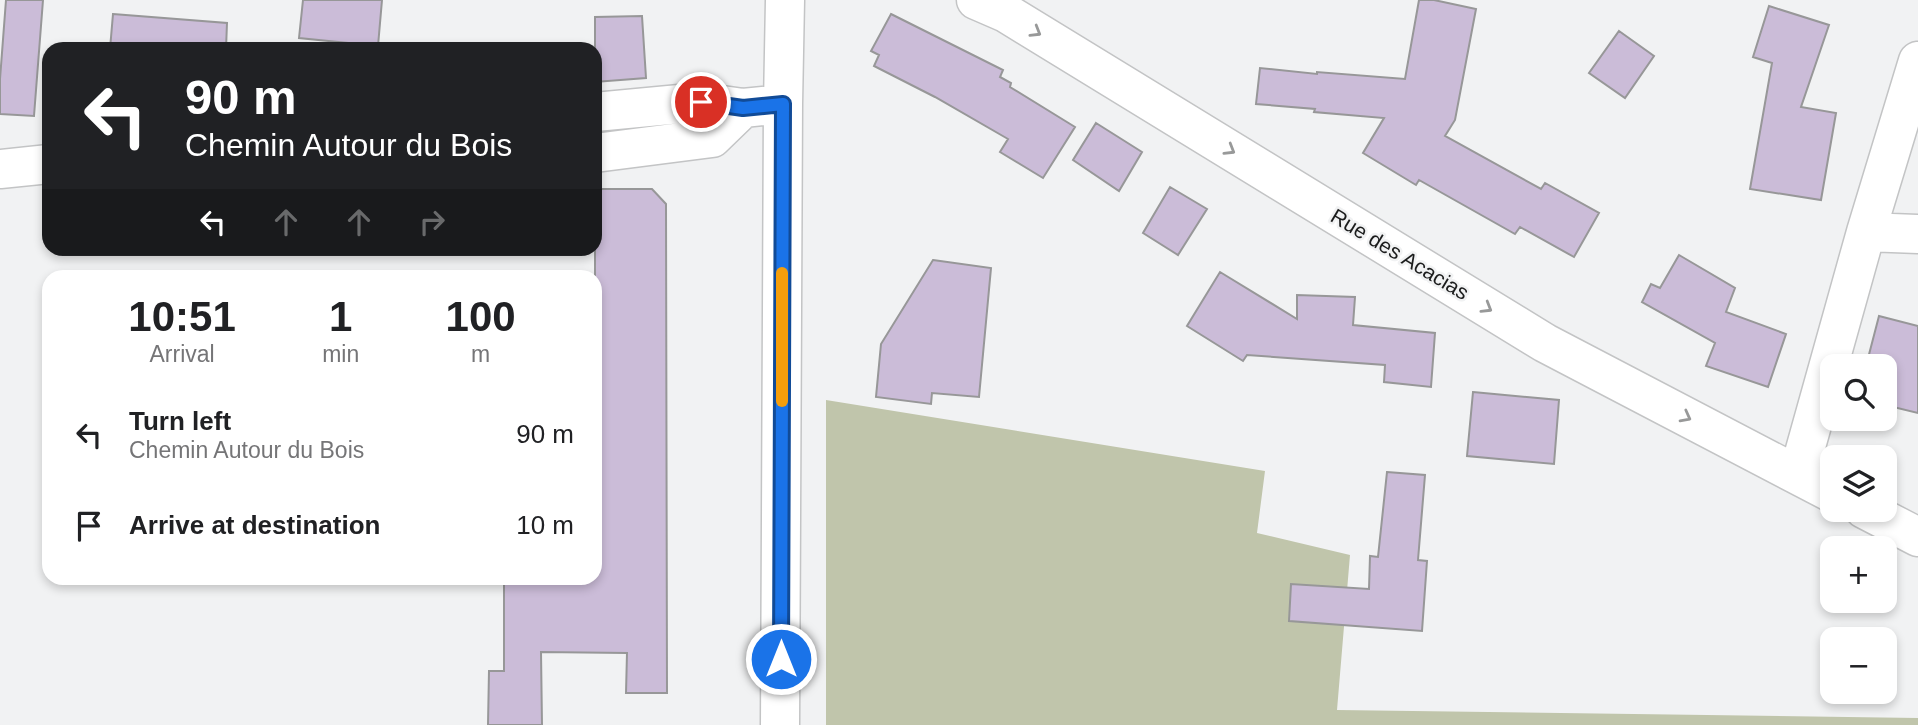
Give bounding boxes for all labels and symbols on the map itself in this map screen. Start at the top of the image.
one-way arrow [1029,23,1042,36]
pin [671,72,731,132]
one-way arrow [1223,142,1236,155]
street label: Rue des Acacias [1327,204,1473,304]
one-way arrow [1479,299,1492,312]
one-way arrow [1679,409,1691,422]
position arrow [744,622,818,696]

